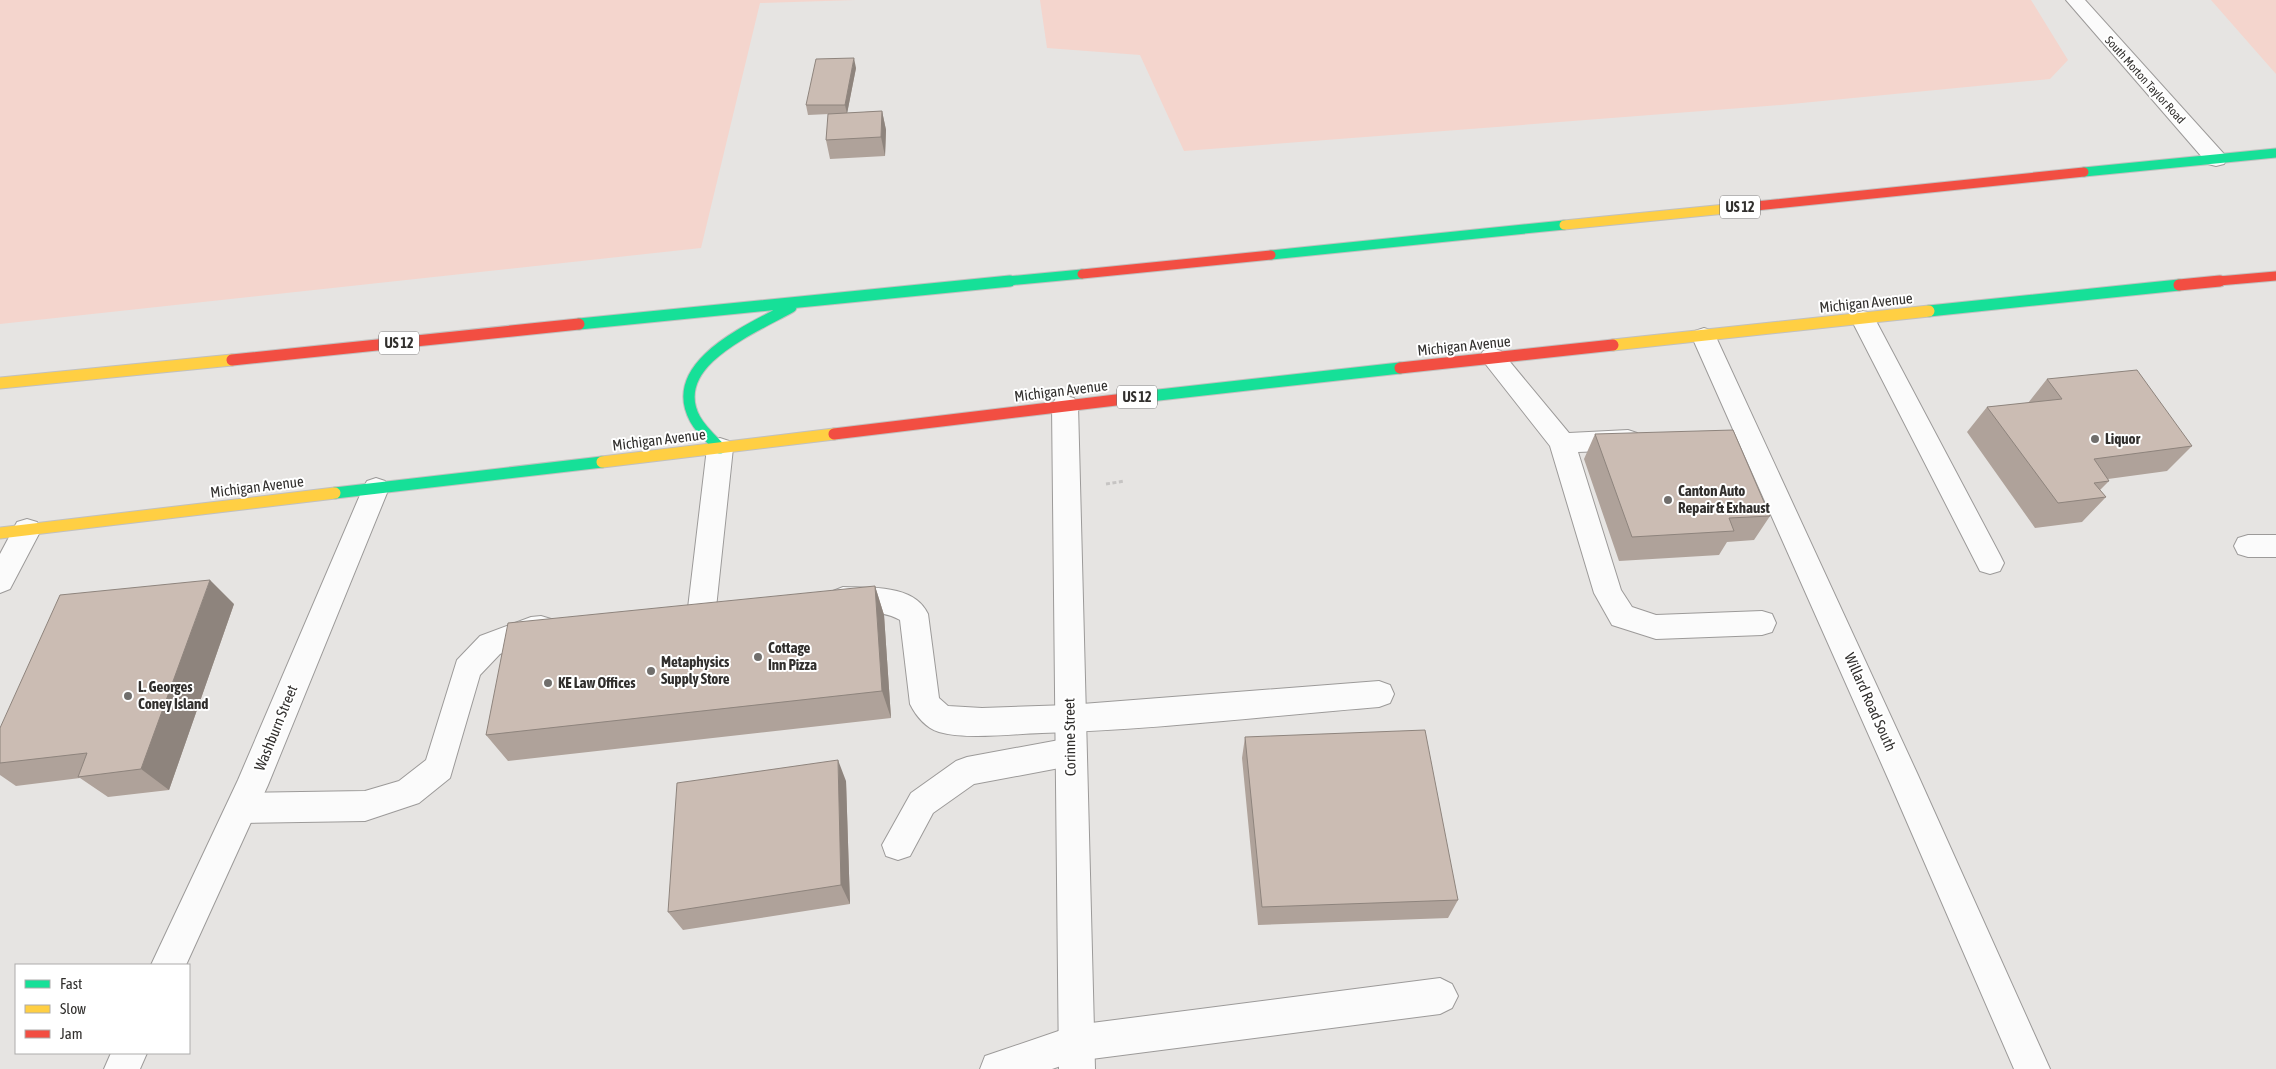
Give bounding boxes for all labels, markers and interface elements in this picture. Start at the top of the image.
street label: South Morton Taylor Road [2102,33,2188,127]
road number: US 12 [1720,196,1760,218]
street label: Michigan Avenue [1818,289,1914,316]
road number: US 12 [379,332,419,354]
street label: Michigan Avenue [1416,332,1512,359]
street label: Michigan Avenue [1013,376,1109,405]
road number: US 12 [1117,386,1157,408]
street label: Michigan Avenue [611,425,707,454]
place label: Liquor [2105,430,2141,447]
marker: Liquor [2089,433,2101,445]
street label: Michigan Avenue [209,472,305,501]
place label: Canton Auto Repair & Exhaust [1678,482,1770,516]
marker: Canton Auto Repair & Exhaust [1662,494,1674,506]
place label: Cottage Inn Pizza [768,639,817,673]
street label: Willard Road South [1841,650,1900,754]
marker: Cottage Inn Pizza [752,651,764,663]
place label: Metaphysics Supply Store [661,653,730,687]
marker: Metaphysics Supply Store [645,665,657,677]
place label: KE Law Offices [558,674,636,691]
marker: KE Law Offices [542,677,554,689]
place label: L. Georges Coney Island [138,678,208,712]
street label: Washburn Street [251,682,300,773]
marker: L. Georges Coney Island [122,690,134,702]
street label: Corinne Street [1060,698,1079,776]
legend [15,964,190,1054]
text: Fast [60,975,82,992]
text: Slow [60,1000,86,1017]
text: Jam [60,1025,83,1042]

